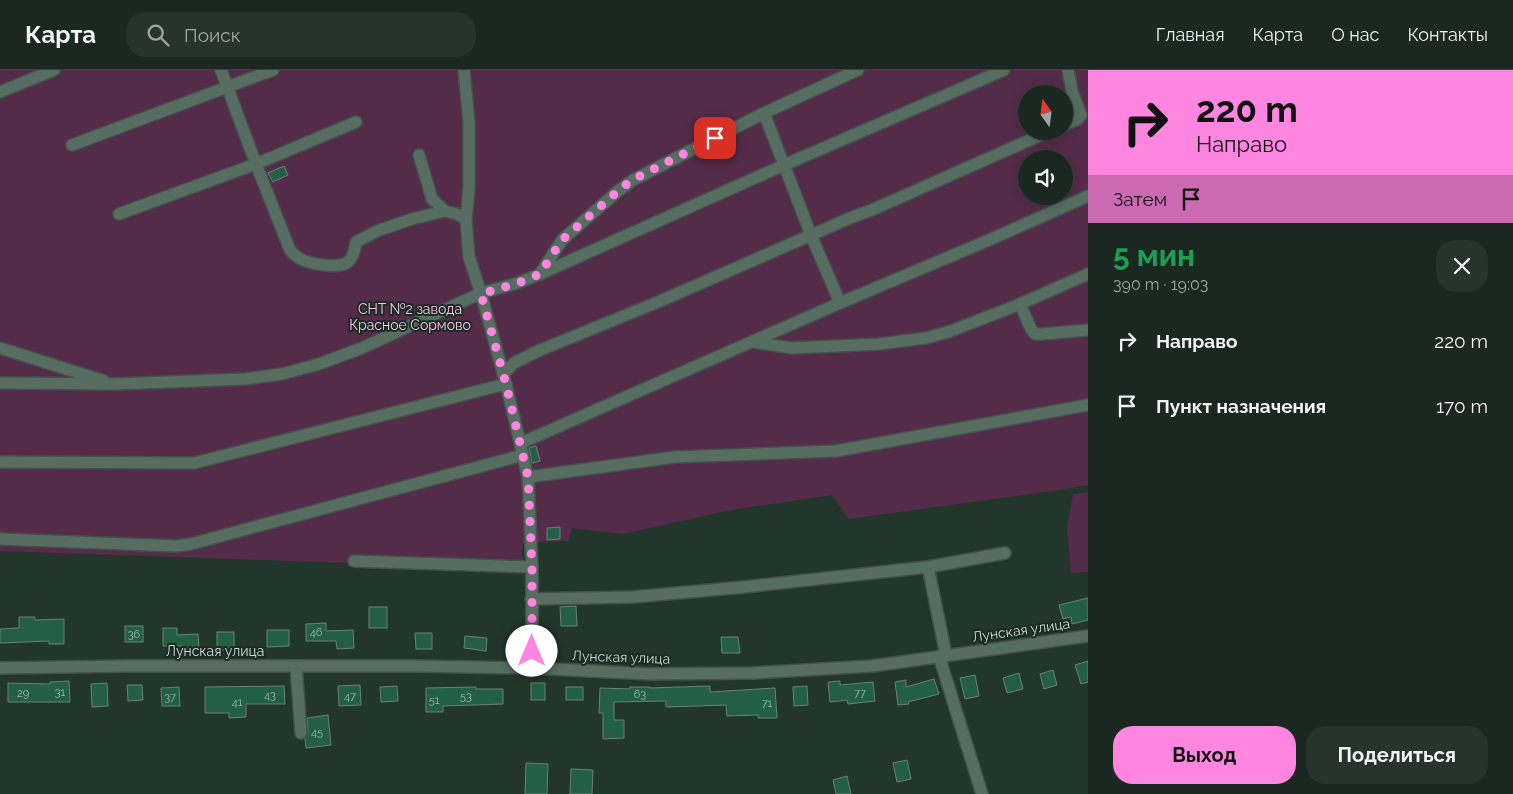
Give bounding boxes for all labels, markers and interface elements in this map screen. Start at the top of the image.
search box [126,12,476,57]
text: Карта [25,20,96,49]
icon: search [144,21,172,49]
text: Поиск [184,24,241,46]
text: Главная [1156,24,1224,45]
text: Карта [1252,24,1303,45]
text: О нас [1331,24,1379,45]
text: Контакты [1407,24,1488,45]
north arrow [1018,85,1072,140]
map controls [1018,85,1073,205]
text: 220 m [1196,89,1298,130]
icon: right [1113,90,1178,155]
pin [694,117,736,159]
icon: arrive [701,124,729,152]
text: Направо [1196,131,1287,157]
button: sound [1018,150,1073,205]
icon: arrive [1177,185,1205,213]
text: Затем [1113,188,1167,210]
text: 5 мин [1113,238,1195,273]
button: close [1436,240,1488,292]
text: 390 m · 19:03 [1113,275,1208,294]
park label: СНТ №2 завода Красное Сормово [349,301,471,333]
icon: right [1113,327,1141,355]
text: Направо [1156,330,1237,352]
text: 220 m [1434,330,1488,352]
icon: arrive [1113,392,1141,420]
text: Пункт назначения [1156,395,1326,417]
text: 170 m [1436,395,1488,417]
street label: Лунская улица [971,615,1071,645]
position arrow [505,624,557,676]
house number: 46 [310,626,323,639]
house number: 36 [128,628,141,641]
street label: Лунская улица [166,643,264,659]
street label: Лунская улица [571,647,671,667]
house number: 31 [55,686,66,699]
house number: 29 [17,687,29,700]
house number: 77 [854,687,866,700]
house number: 63 [634,688,646,701]
house number: 43 [264,689,276,702]
house number: 47 [344,690,356,703]
house number: 53 [460,690,472,703]
house number: 37 [164,691,176,704]
house number: 51 [429,694,440,707]
house number: 41 [232,696,243,709]
house number: 71 [762,697,773,710]
house number: 45 [311,726,323,739]
button: Выход [1113,726,1296,784]
button: Поделиться [1306,726,1488,784]

